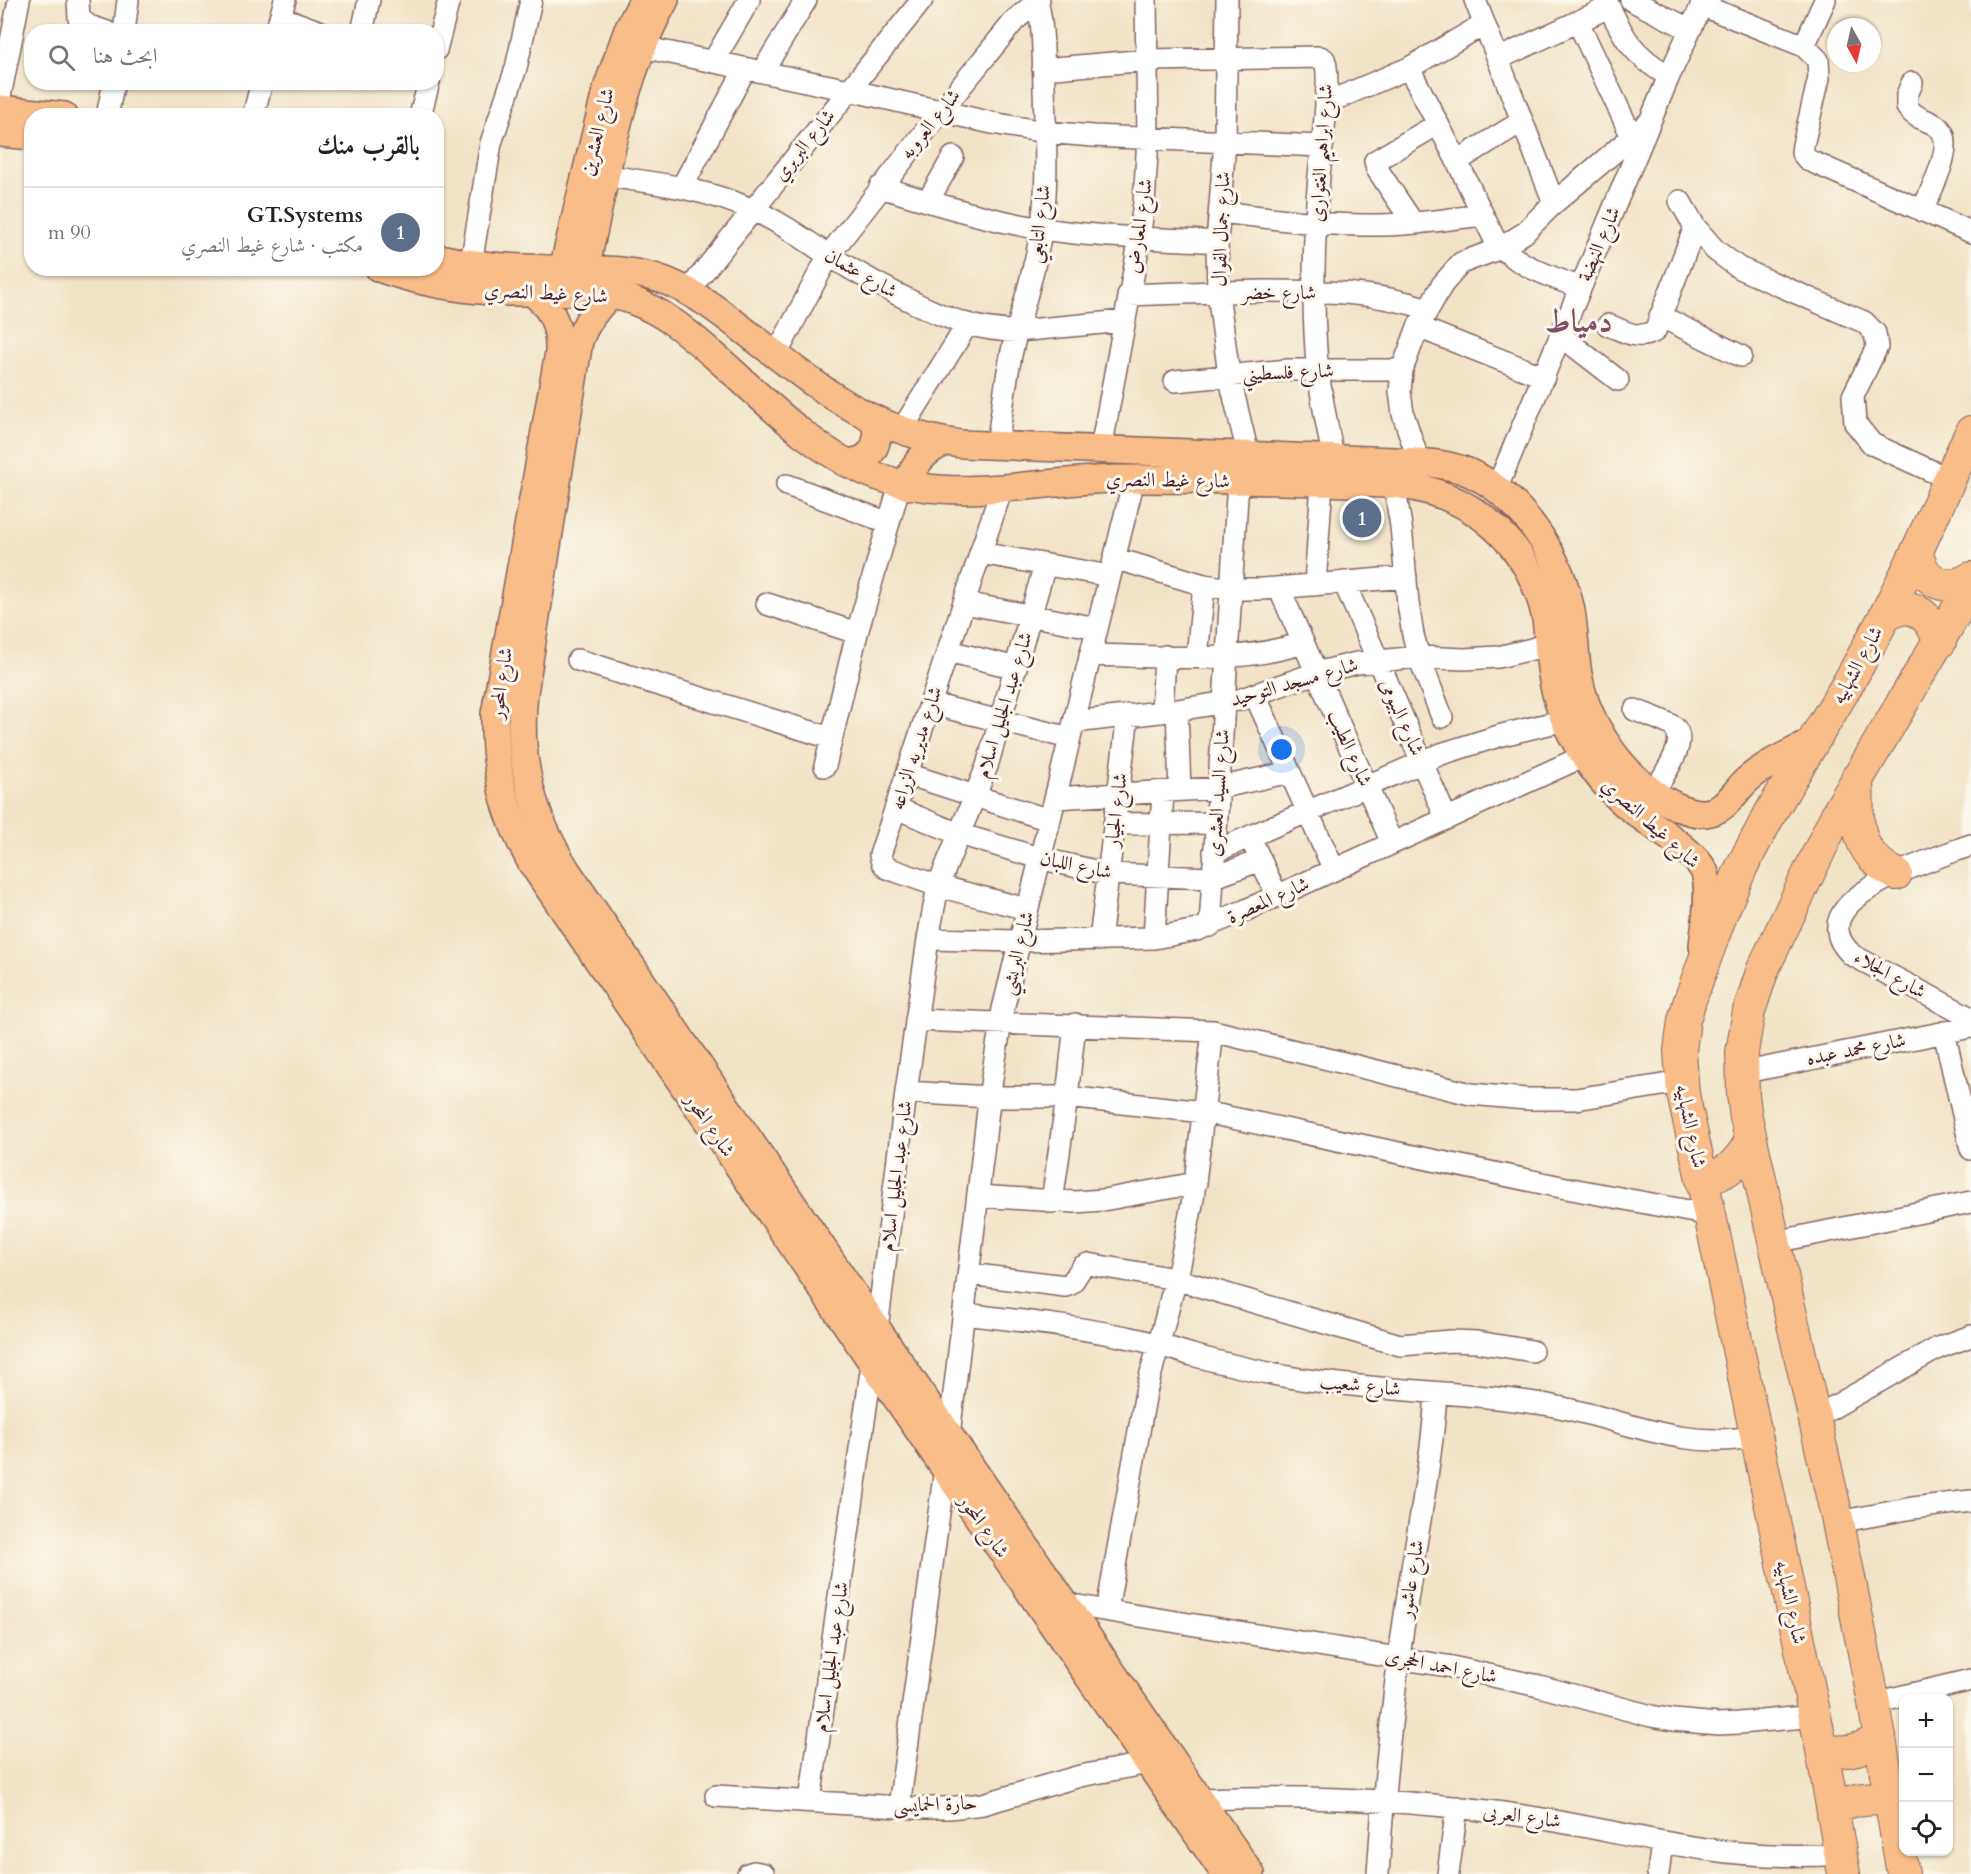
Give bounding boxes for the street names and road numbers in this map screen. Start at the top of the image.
street label: شارع العروبه [893,83,970,167]
street label: شارع ابراهيم الغتوارى [1303,83,1345,223]
street label: شارع العشرين [573,85,625,180]
street label: شارع البربري [767,103,844,189]
street label: شارع جمال الفوال [1205,171,1241,287]
street label: شارع المعارض [1119,177,1163,276]
street label: شارع التابعي [1021,183,1062,265]
street label: شارع النهضة [1571,202,1631,287]
street label: شارع عثمان [818,241,902,308]
street label: شارع غيط النصري [483,276,609,314]
street label: شارع خضر [1240,279,1316,310]
street label: شارع فلسطيني [1242,357,1335,392]
street label: شارع غيط النصري [1106,465,1230,499]
street label: شارع الشهابيه [1825,621,1893,711]
street label: شارع عبد الجليل اسلام [969,628,1043,783]
street label: شارع المحور [482,645,523,723]
street label: شارع مسجد التوحيد [1227,651,1362,717]
street label: شارع البيومى [1369,674,1431,762]
street label: شارع مديريه الزراعه [883,683,952,814]
street label: شارع الطيب [1317,705,1379,792]
street label: شارع السيد العشرى [1200,728,1240,858]
street label: شارع الجيار [1098,771,1138,851]
street label: شارع غيط النصري [1593,771,1706,878]
street label: شارع اللبان [1037,844,1114,890]
street label: شارع المعصرة [1223,870,1315,934]
street label: شارع البريشي [994,908,1045,999]
street label: شارع الجلاء [1847,943,1931,1008]
street label: شارع محمد عبده [1804,1026,1909,1076]
street label: شارع الشهابيه [1665,1082,1713,1171]
street label: شارع المحور [674,1086,741,1165]
street label: شارع عبد الجليل اسلام [873,1099,923,1254]
street label: شارع شعيب [1318,1367,1402,1407]
street label: شارع المحور [948,1487,1016,1566]
street label: شارع عاشور [1391,1538,1434,1623]
street label: شارع الشهابيه [1765,1558,1813,1647]
street label: شارع عبد الجليل اسلام [807,1580,859,1735]
street label: شارع احمد الحجرى [1382,1642,1499,1694]
street label: حارة الحمايسى [892,1789,978,1820]
street label: شارع العربى [1481,1797,1563,1839]

